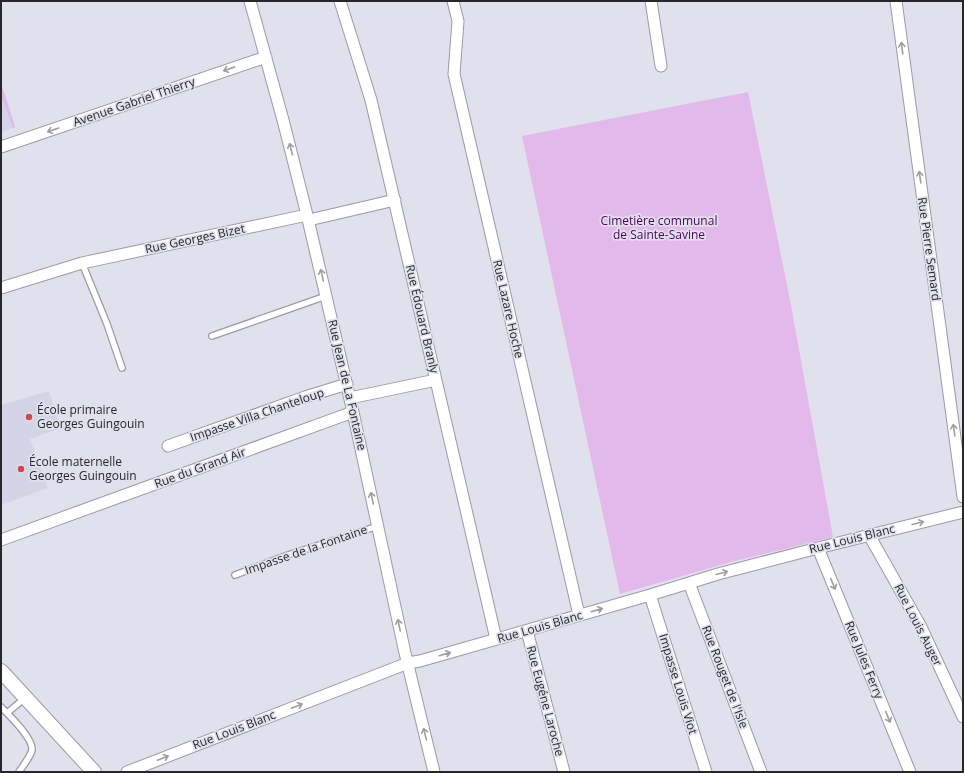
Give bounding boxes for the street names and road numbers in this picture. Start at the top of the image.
street label: Avenue Gabriel Thierry [71,72,198,130]
street label: Rue Pierre Semard [914,196,945,302]
street label: Rue Georges Bizet [143,220,246,257]
street label: Rue Lazare Hoche [489,258,528,360]
street label: Rue Édouard Branly [402,263,443,376]
street label: Rue Jean de La Fontaine [324,318,371,452]
street label: Impasse Villa Chanteloup [188,384,326,445]
street label: Rue du Grand Air [152,443,248,492]
street label: Impasse de la Fontaine [242,520,370,579]
street label: Rue Louis Blanc [807,520,897,557]
street label: Rue Louis Auger [890,581,947,669]
street label: Rue Louis Blanc [495,606,585,647]
street label: Rue Jules Ferry [841,618,888,702]
street label: Rue Rouget de l'Isle [698,623,753,731]
street label: Impasse Louis Viot [655,632,702,736]
street label: Rue Eugéne Laroche [523,644,569,758]
street label: Rue Louis Blanc [190,706,278,753]

